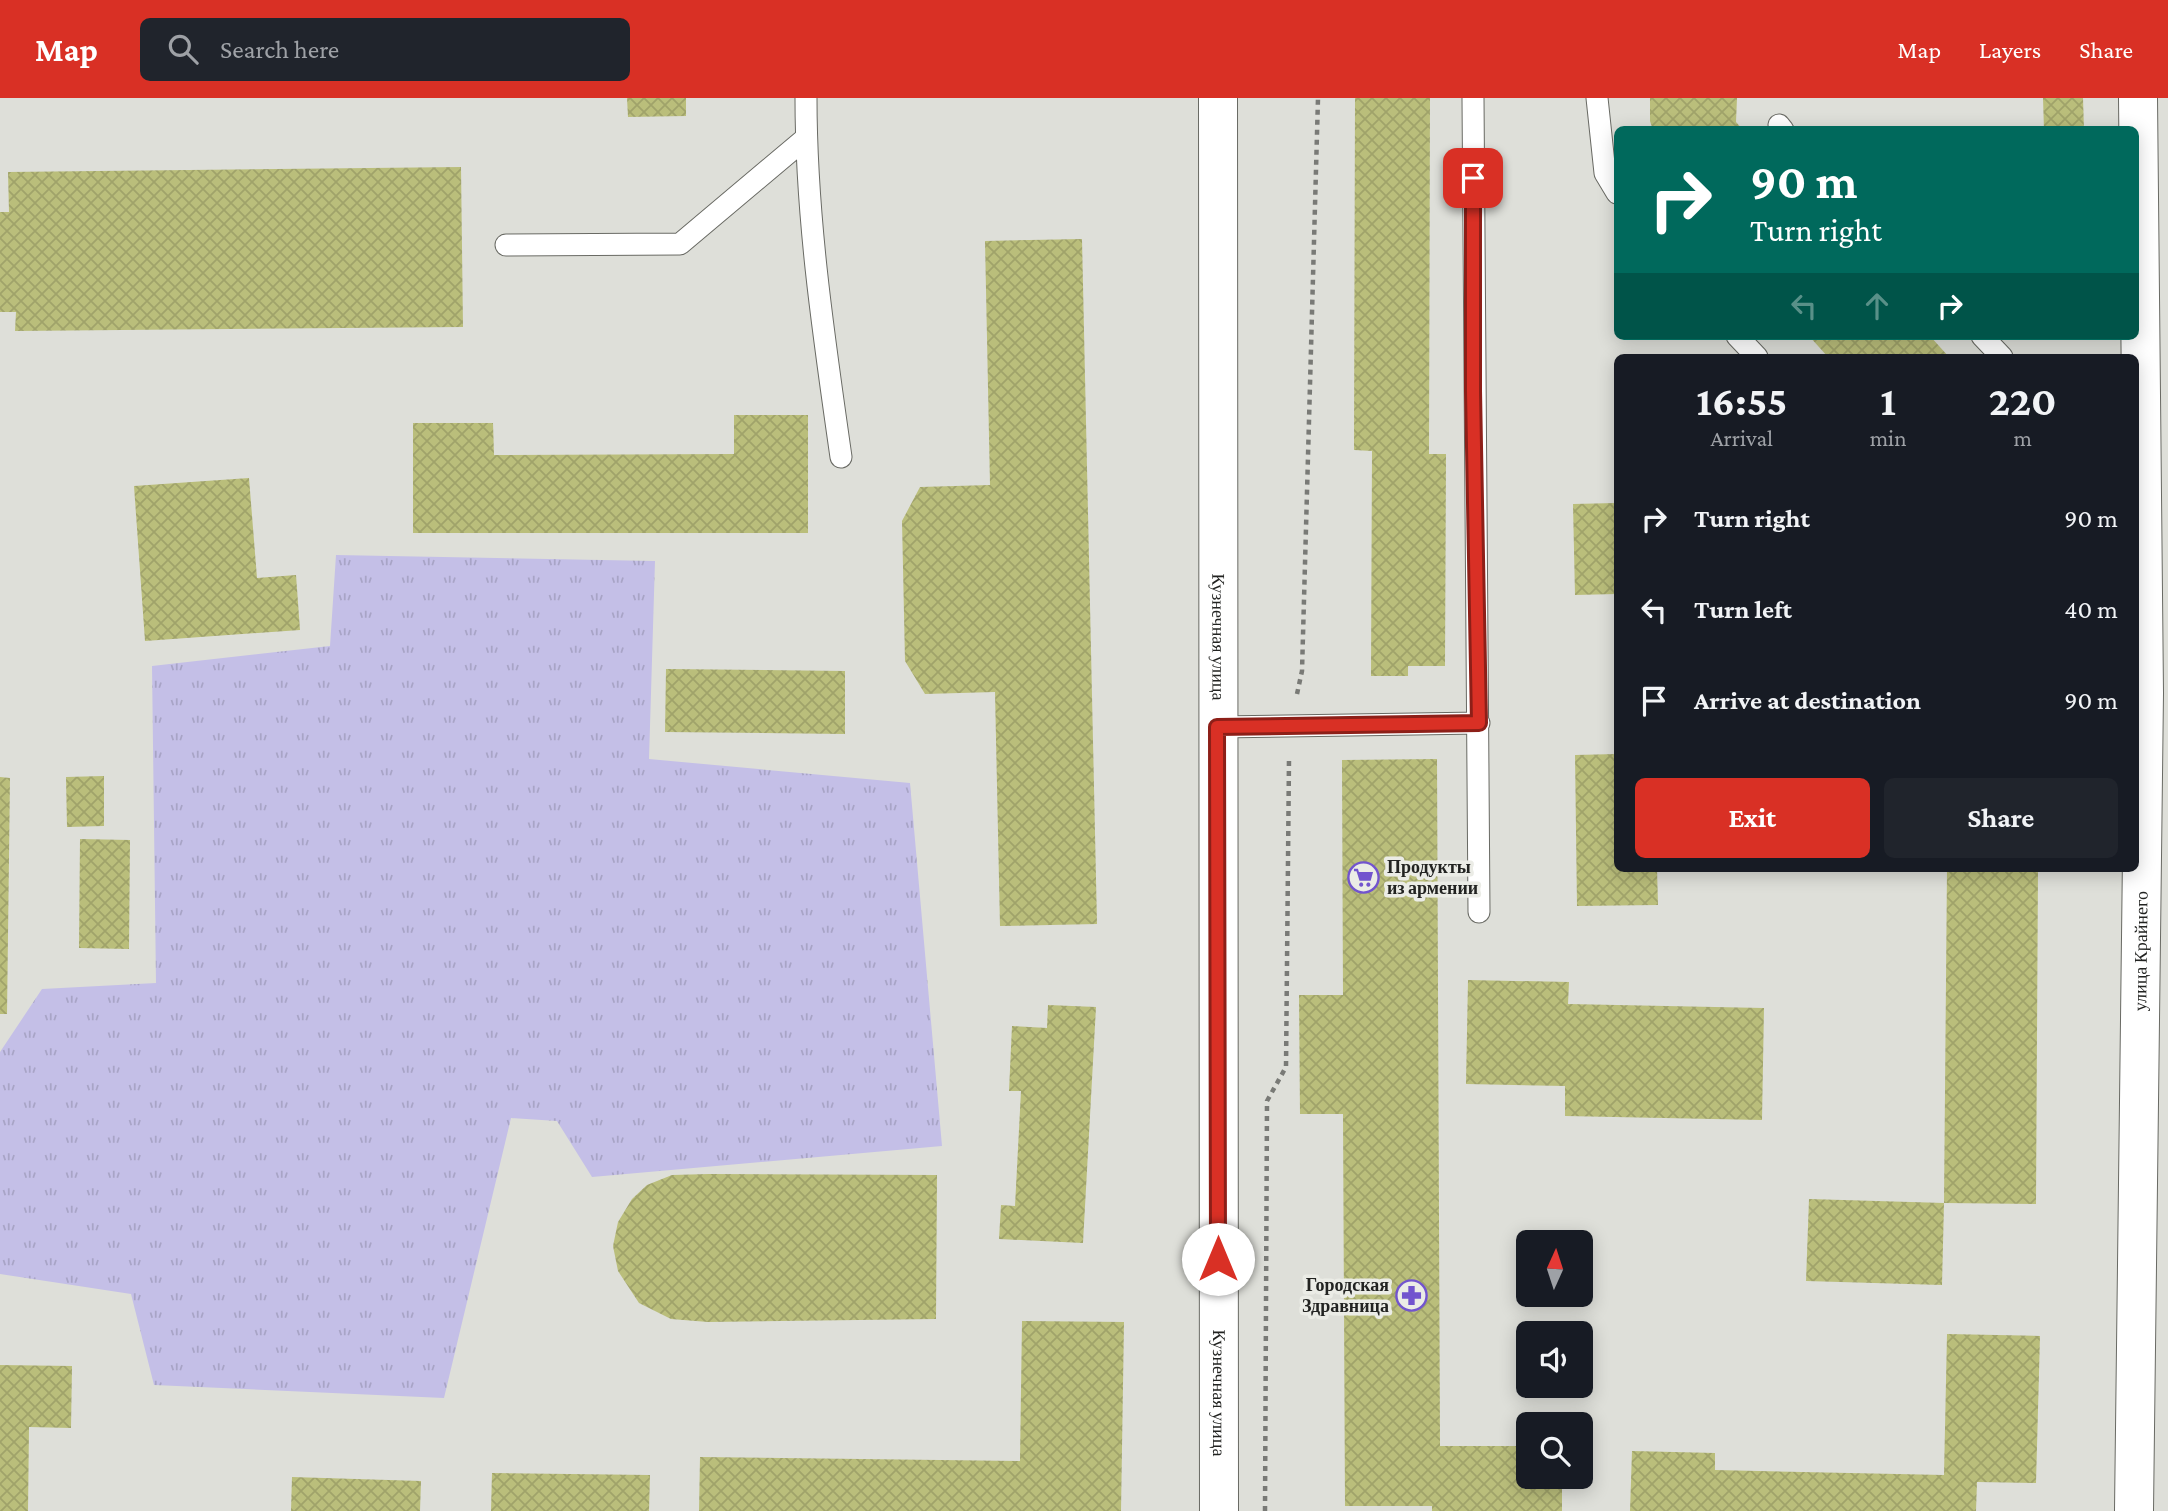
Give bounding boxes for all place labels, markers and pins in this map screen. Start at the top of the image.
pin [1443,148,1503,208]
place label: Продукты из армении [1387,857,1478,898]
supermarket icon: Продукты из армении [1347,860,1381,894]
place label: Городская Здравница [1302,1275,1389,1316]
pharmacy icon: Городская Здравница [1395,1278,1429,1312]

